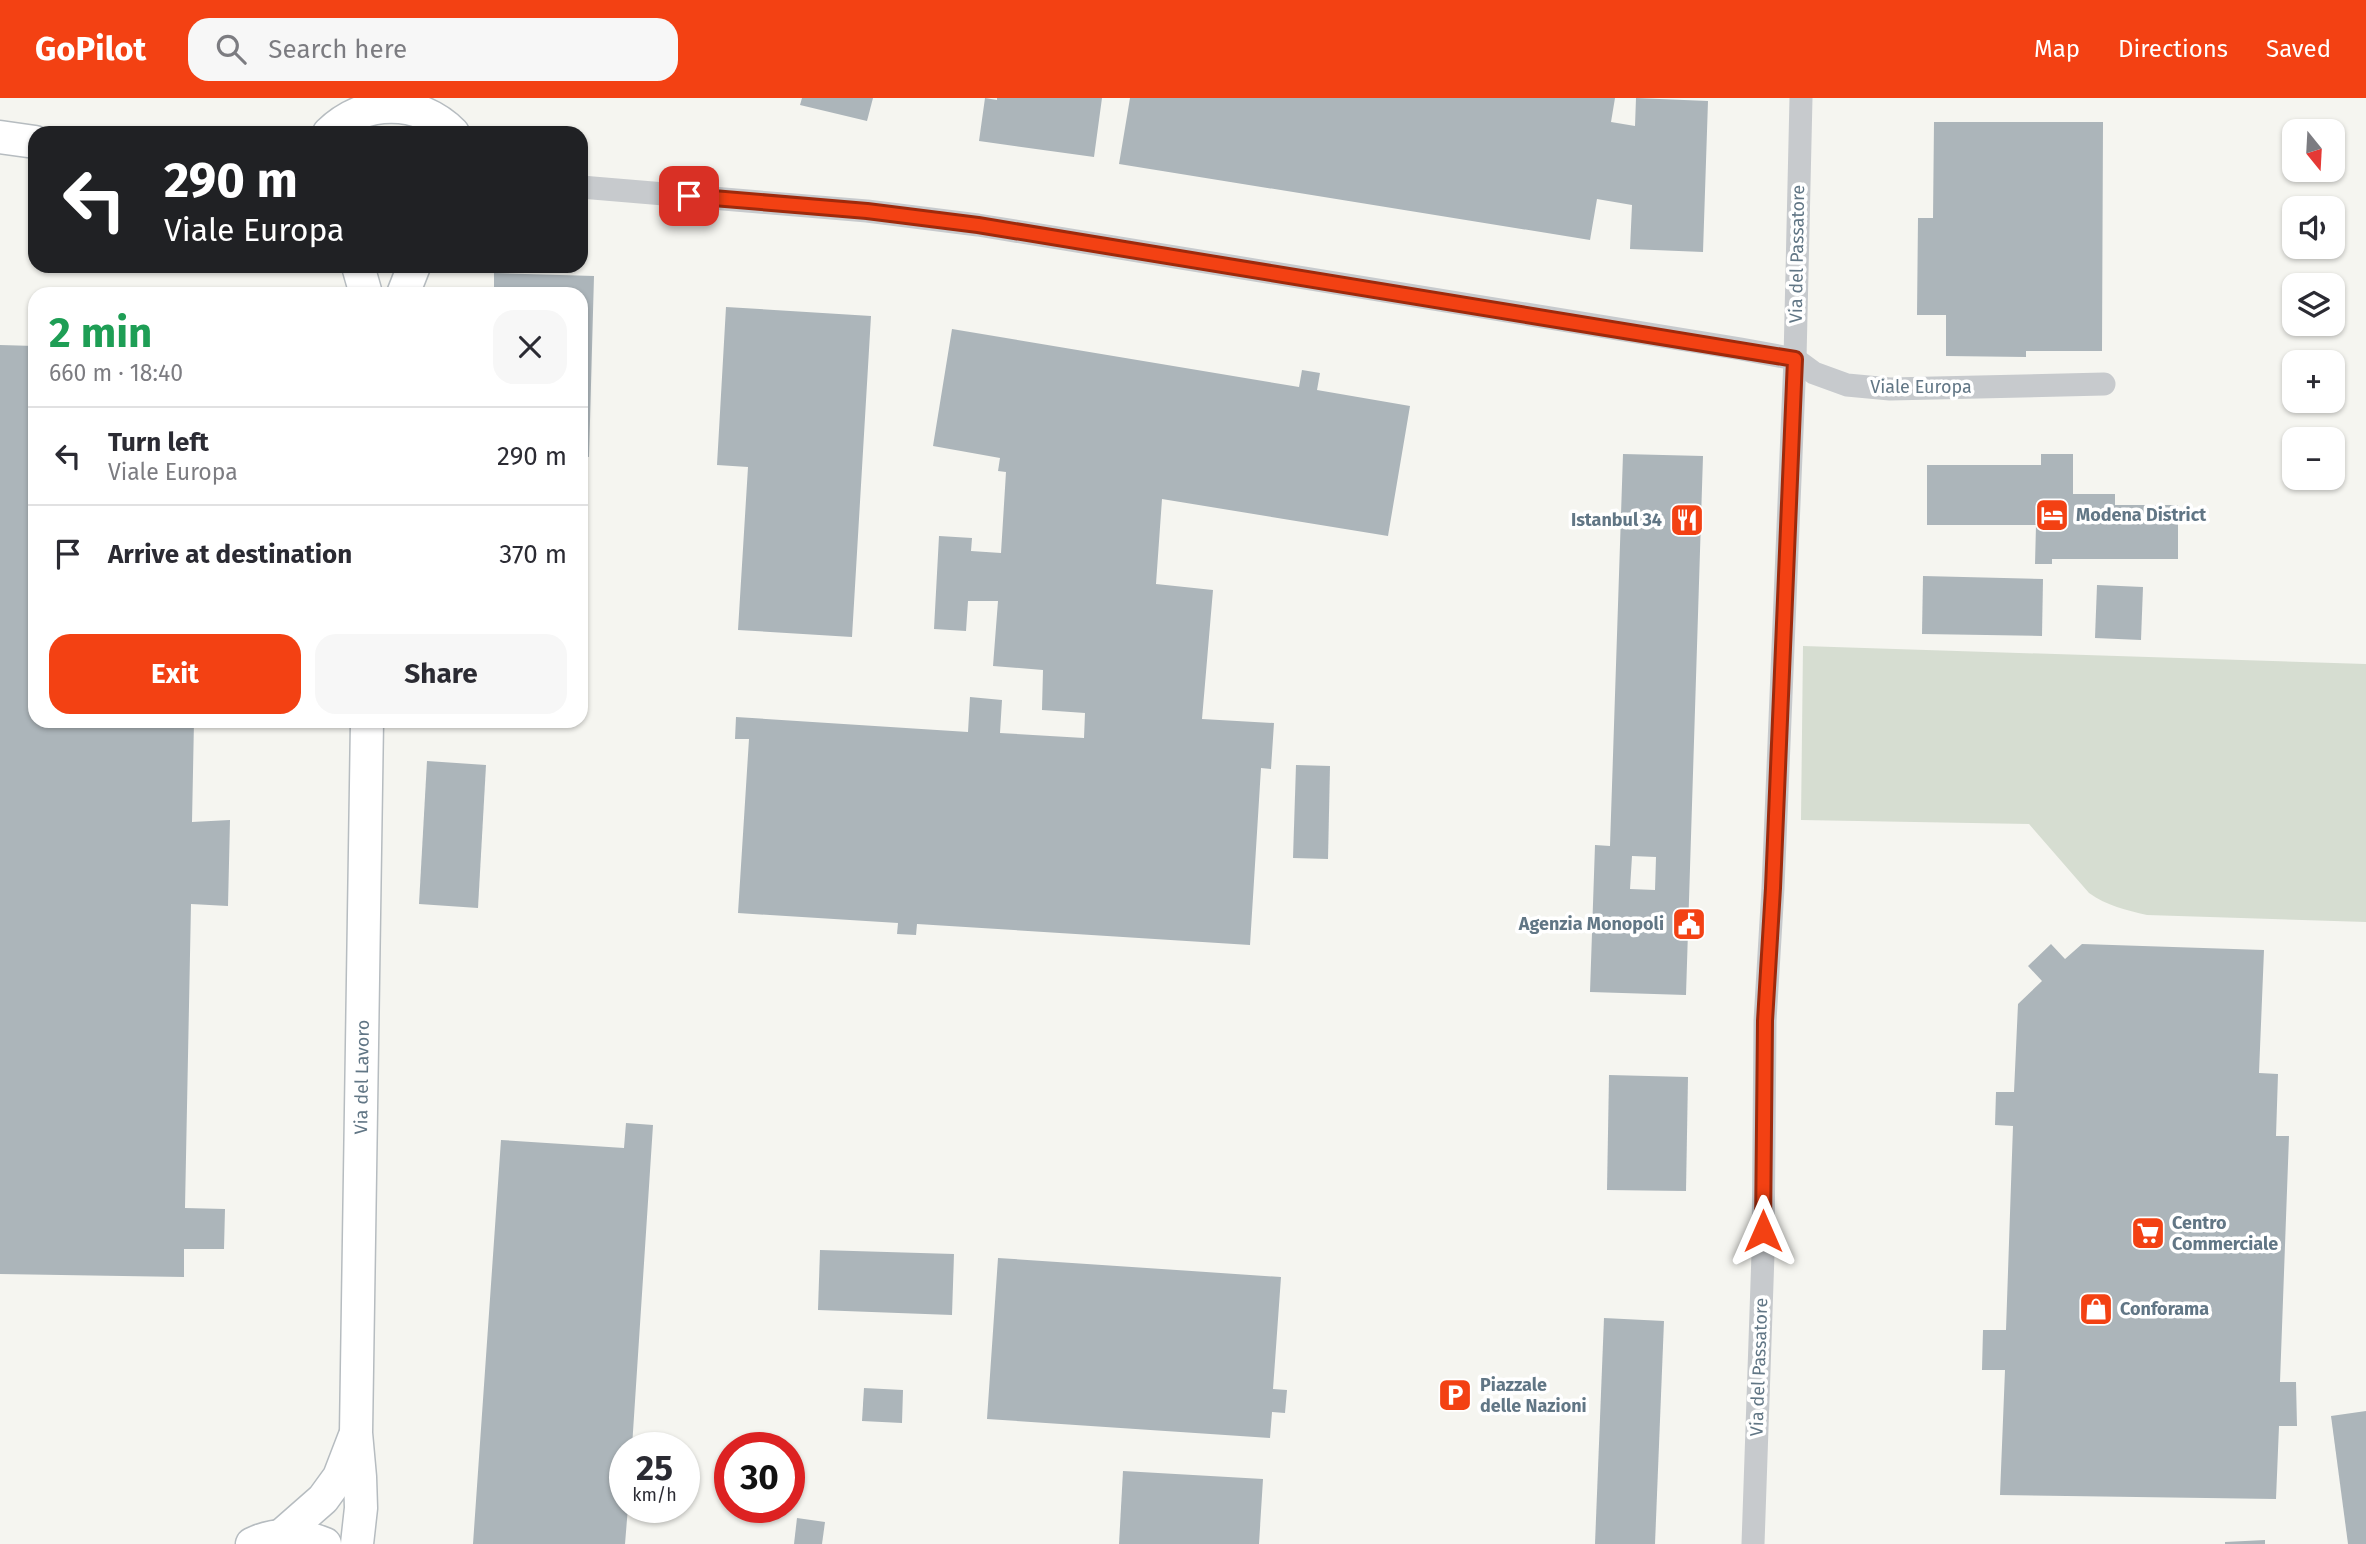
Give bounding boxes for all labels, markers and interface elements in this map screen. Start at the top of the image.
search box [188,18,678,81]
text: GoPilot [35,29,146,69]
icon: search [212,30,250,68]
text: Search here [268,34,407,65]
text: Map [2034,35,2080,63]
text: Directions [2118,35,2228,63]
text: Saved [2266,35,2331,63]
north arrow [2282,119,2345,182]
map controls [2282,119,2345,490]
text: 290 m [164,151,298,210]
icon: left [49,154,140,245]
pin [659,166,719,226]
icon: arrive [670,177,708,215]
street label: Via del Passatore [1785,185,1809,323]
button: sound [2282,196,2345,259]
text: Viale Europa [164,211,344,249]
button: layers [2282,273,2345,336]
text: 2 min [49,308,152,358]
button: close [493,310,567,384]
button: + [2282,350,2345,413]
text: 660 m · 18:40 [49,359,183,387]
street label: Viale Europa [1870,376,1972,398]
text: Turn left [108,427,209,458]
button: − [2282,427,2345,490]
icon: left [49,437,87,475]
text: 290 m [497,441,567,472]
text: Viale Europa [108,458,238,486]
hotel icon: Modena District [2033,496,2071,534]
restaurant icon: Istanbul 34 [1668,501,1706,539]
place label: Modena District [2076,504,2207,526]
place label: Istanbul 34 [1571,509,1662,531]
icon: arrive [49,535,87,573]
text: Arrive at destination [108,539,352,570]
text: 370 m [499,539,567,570]
button: Exit [49,634,301,714]
button: Share [315,634,567,714]
public building icon: Agenzia Monopoli [1670,905,1708,943]
place label: Agenzia Monopoli [1518,913,1664,935]
street label: Via del Lavoro [350,1019,374,1135]
position arrow [1726,1194,1800,1268]
place label: Centro Commerciale [2172,1212,2278,1255]
supermarket icon: Centro Commerciale [2129,1214,2167,1252]
shop icon: Conforama [2077,1290,2115,1328]
street label: Via del Passatore [1746,1297,1772,1437]
place label: Conforama [2120,1298,2209,1320]
place label: Piazzale delle Nazioni [1480,1374,1587,1417]
parking icon: Piazzale delle Nazioni [1436,1376,1474,1414]
speed limit sign: 30 [714,1432,805,1523]
text: 25 [636,1447,673,1489]
text: km/h [632,1484,677,1506]

